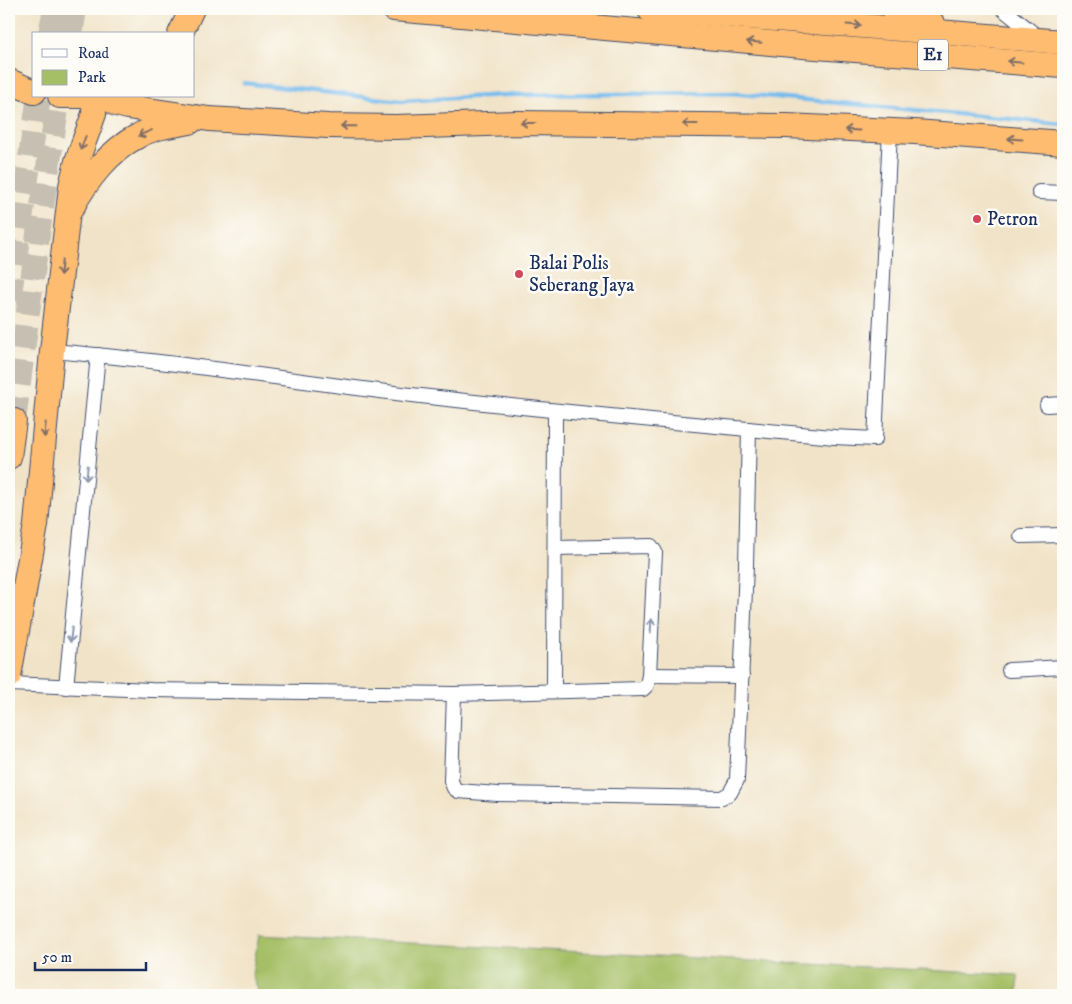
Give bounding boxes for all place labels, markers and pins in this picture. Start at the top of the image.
place label: Petron [987,208,1038,231]
marker: Petron [971,213,983,225]
place label: Balai Polis Seberang Jaya [529,252,634,297]
marker: Balai Polis Seberang Jaya [513,268,525,280]

